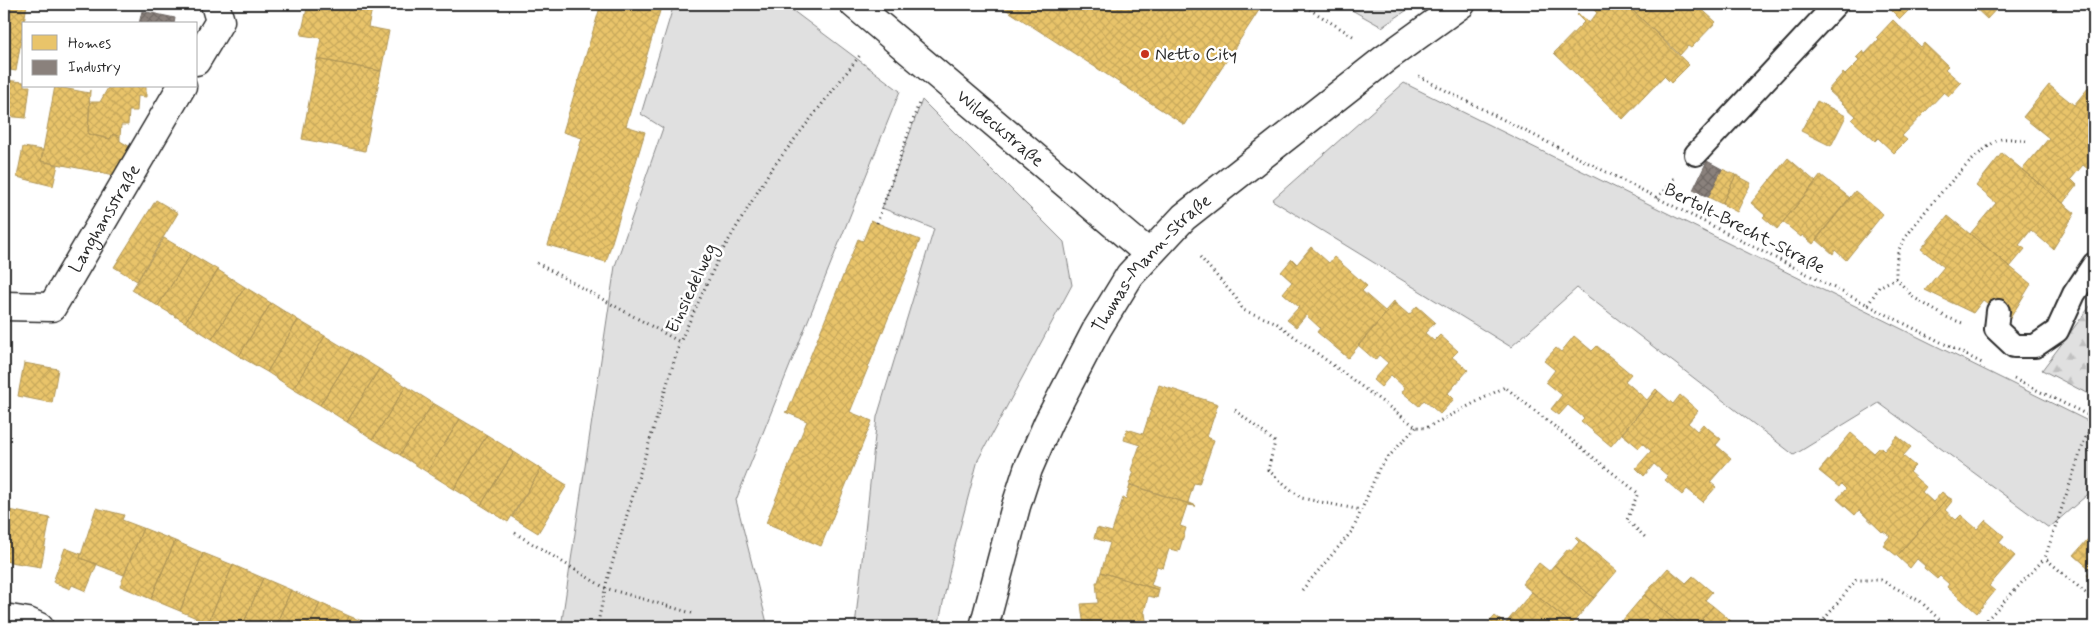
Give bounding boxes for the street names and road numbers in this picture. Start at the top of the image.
street label: Wildeckstraße [951,85,1049,173]
street label: Langhansstraße [64,160,146,277]
street label: Bertolt-Brecht-Straße [1660,178,1829,280]
street label: Thomas-Mann-Straße [1086,189,1217,338]
street label: Einsiedelweg [661,240,724,338]

